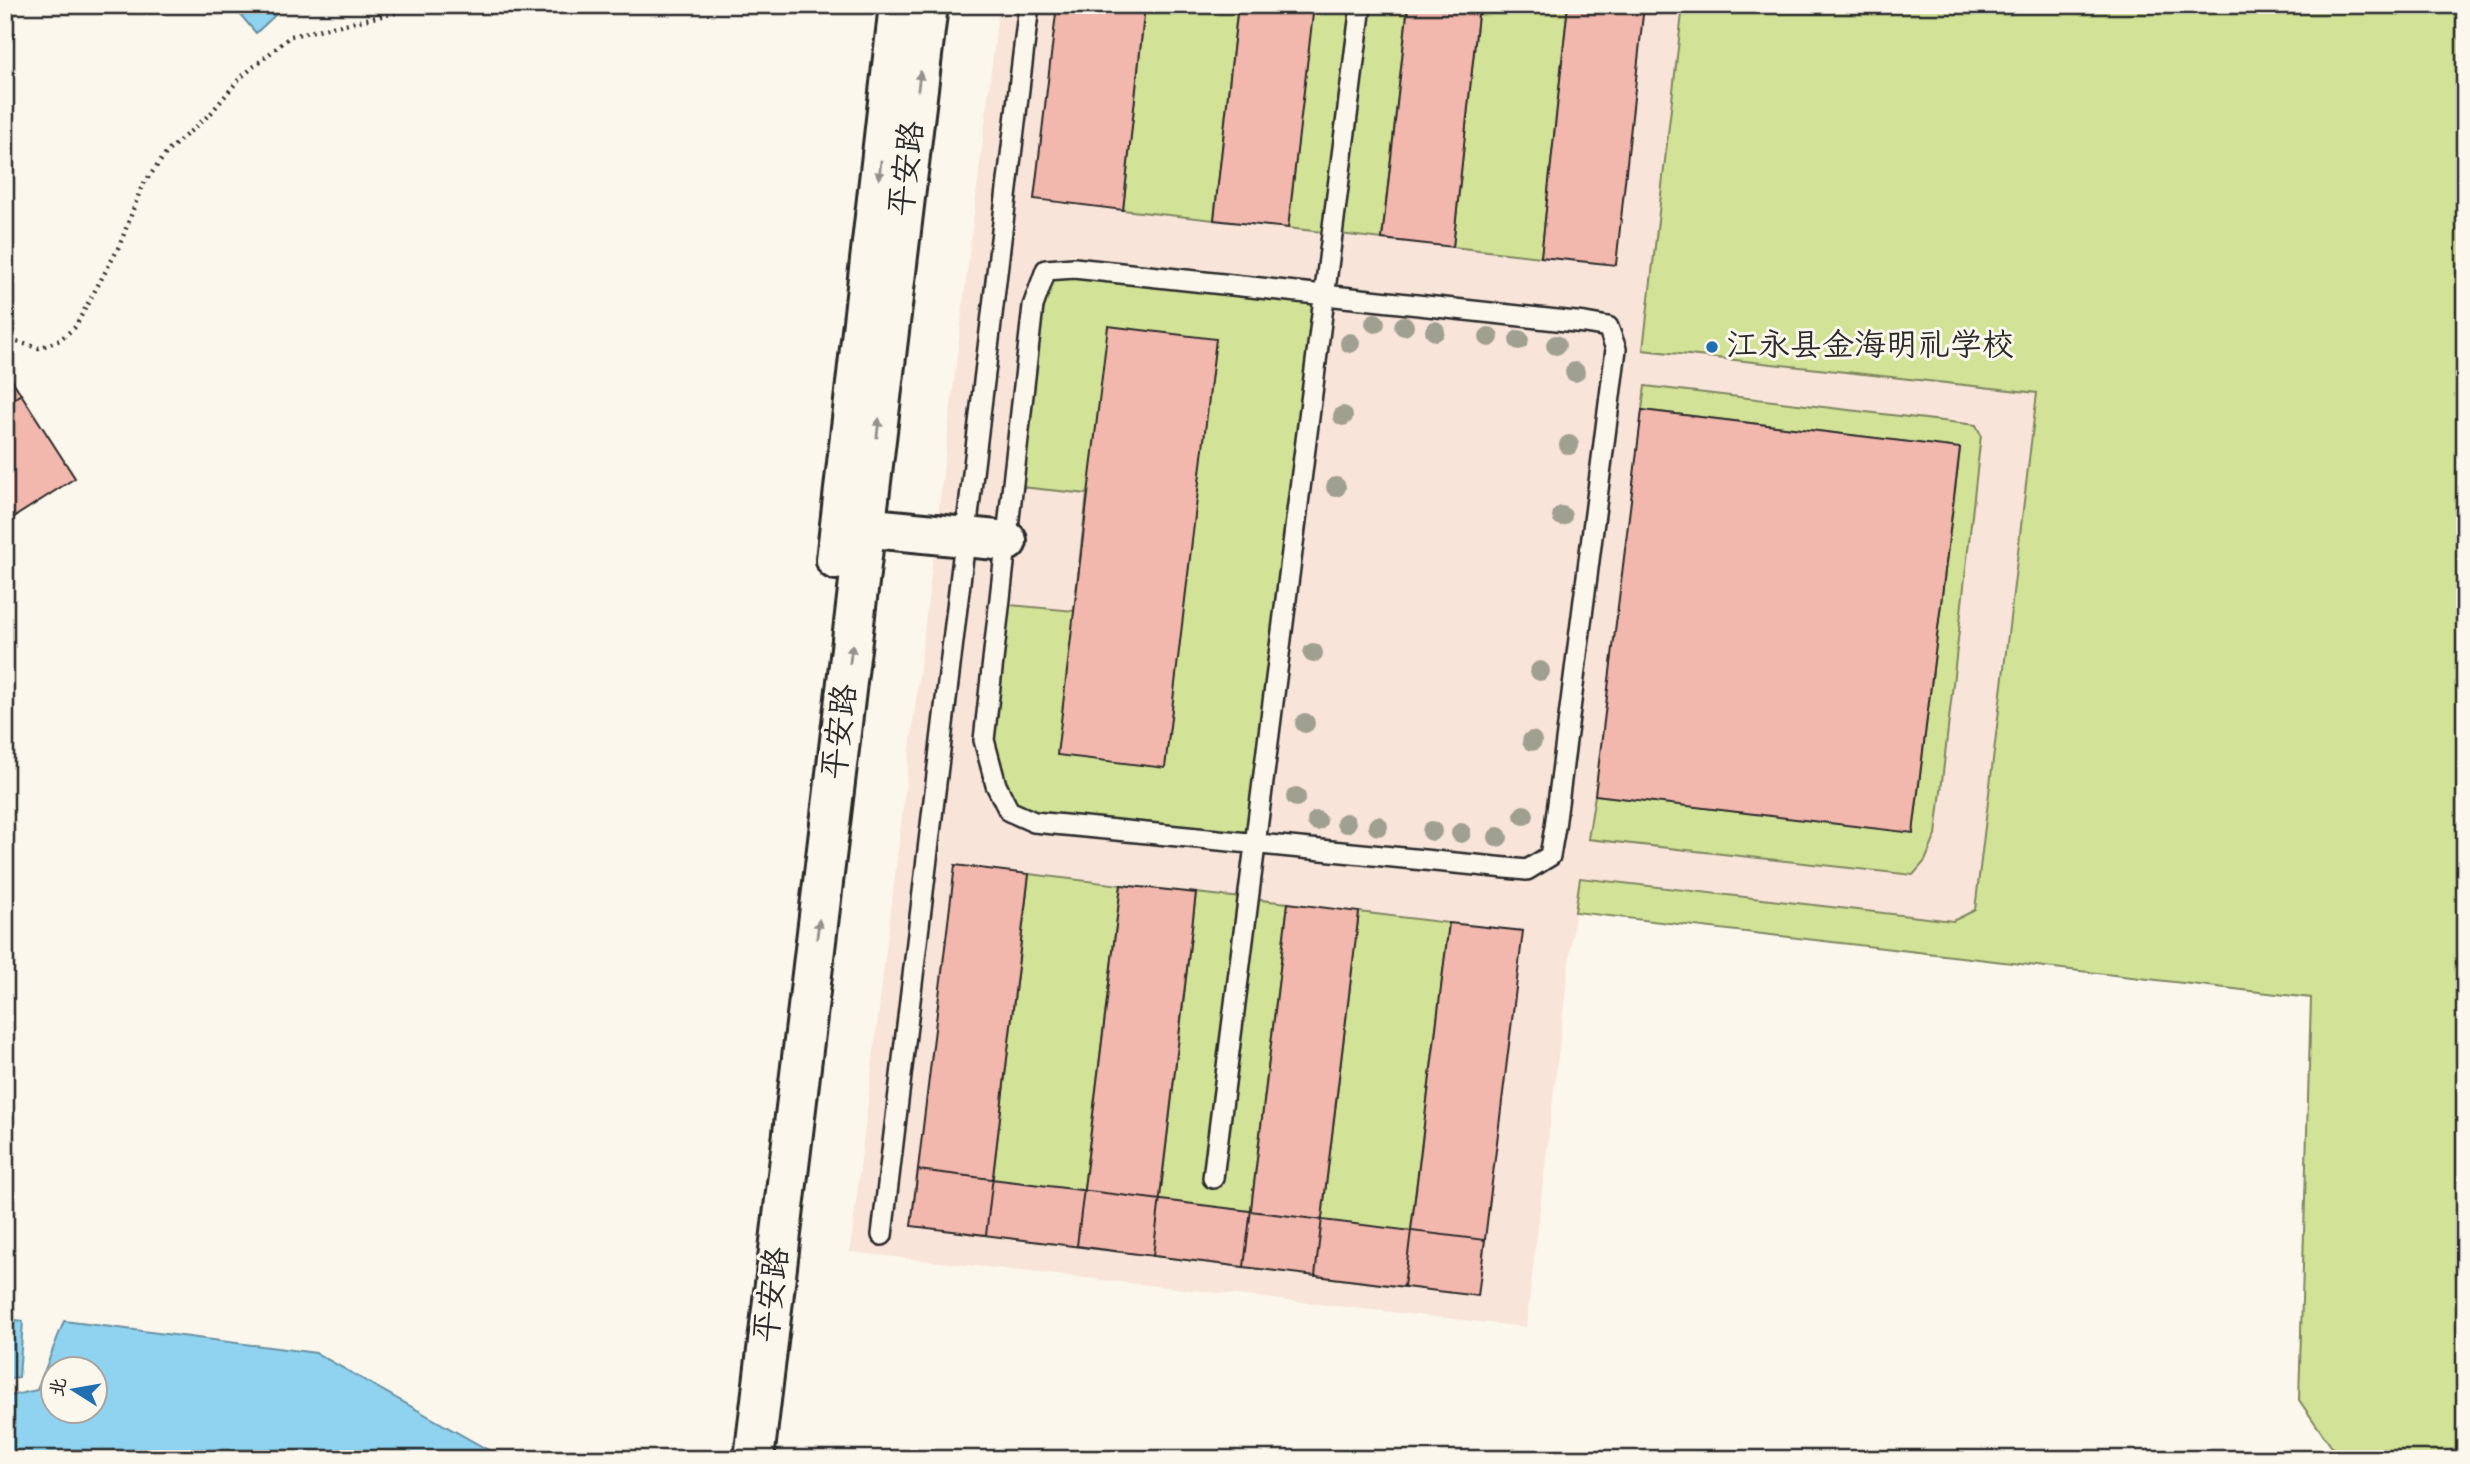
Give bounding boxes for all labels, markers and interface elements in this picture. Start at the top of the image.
one-way arrow [914,70,925,92]
street label: 平安路 [880,118,938,220]
one-way arrow [874,160,885,182]
place label: 江永县金海明礼学校 [1726,324,2014,371]
marker: 江永县金海明礼学校 [1704,339,1720,355]
one-way arrow [873,417,884,439]
one-way arrow [846,643,857,665]
street label: 平安路 [813,681,871,783]
one-way arrow [813,918,824,940]
street label: 平安路 [745,1244,803,1346]
north arrow [38,1356,108,1426]
text: 北 [45,1375,75,1399]

